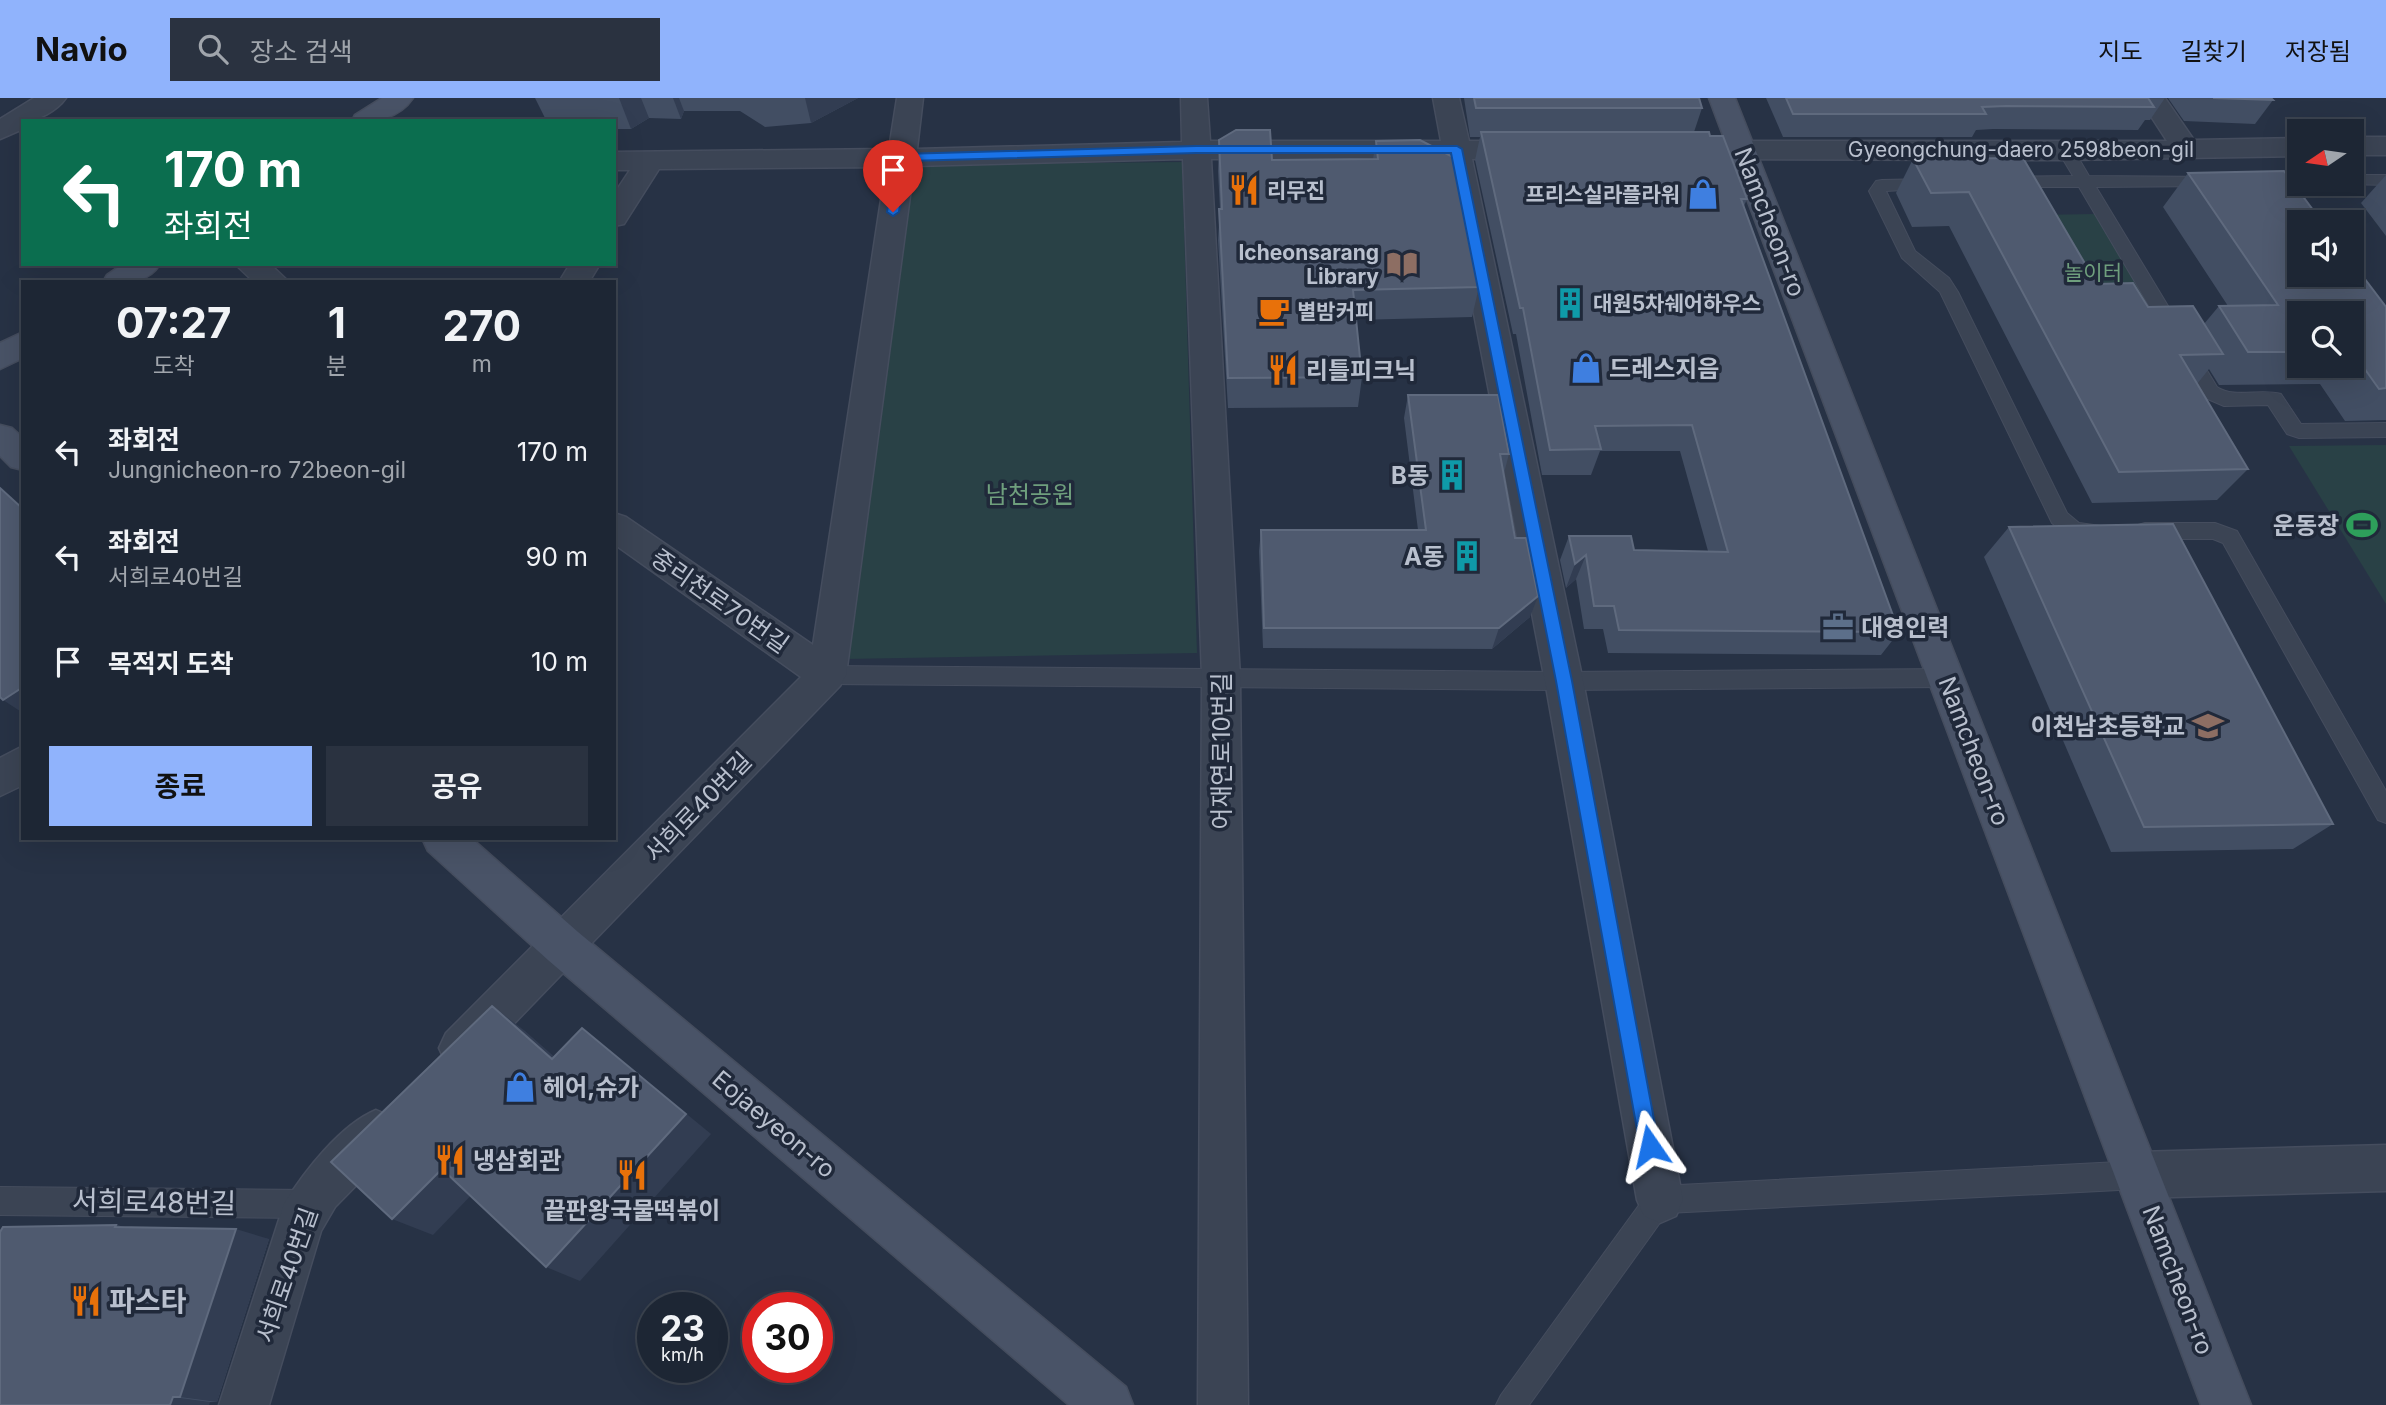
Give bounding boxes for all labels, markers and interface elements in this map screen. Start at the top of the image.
search box [170,18,660,81]
text: Navio [35,29,128,69]
icon: search [194,30,232,68]
text: 장소 검색 [250,36,353,67]
text: 지도 [2098,37,2143,66]
text: 길찾기 [2181,37,2247,66]
text: 저장됨 [2285,37,2351,66]
north arrow [2287,119,2364,196]
map controls [2287,119,2364,378]
street label: Gyeongchung-daero 2598beon-gil [1848,137,2194,162]
text: 170 m [164,140,302,199]
pin [863,140,923,212]
street label: Namcheon-ro [1728,143,1812,301]
icon: left [49,147,140,238]
icon: arrive [874,151,912,189]
restaurant icon: 리무진 [1227,173,1261,207]
shop icon: 프리스실라플라워 [1686,177,1720,211]
place label: 리무진 [1267,178,1325,203]
place label: 프리스실라플라워 [1525,182,1680,207]
text: 좌회전 [164,206,252,245]
button: sound [2287,210,2364,287]
place label: Icheonsarang Library [1238,240,1379,289]
library icon: Icheonsarang Library [1385,247,1419,281]
park label: 놀이터 [2064,260,2122,285]
building icon: 대원5차쉐어하우스 [1553,286,1587,320]
place label: 대원5차쉐어하우스 [1593,291,1761,316]
cafe icon: 별밤커피 [1257,294,1291,328]
text: 07:27 [116,297,231,348]
text: 1 [328,297,346,348]
place label: 별밤커피 [1297,299,1374,324]
text: 270 [442,300,521,351]
button: search [2287,301,2364,378]
text: m [472,350,492,378]
shop icon: 드레스지음 [1569,351,1603,385]
text: 도착 [153,352,195,380]
text: 분 [326,352,348,380]
restaurant icon: 리틀피크닉 [1266,353,1300,387]
place label: 드레스지음 [1609,354,1719,383]
place label: 리틀피크닉 [1306,356,1416,385]
text: 좌회전 [108,424,180,455]
icon: left [49,433,87,471]
text: 170 m [517,436,588,467]
text: Jungnicheon-ro 72beon-gil [108,456,406,484]
building icon: B동 [1435,458,1469,492]
place label: B동 [1391,461,1429,490]
park label: 남천공원 [986,480,1074,509]
sports icon: 운동장 [2345,508,2379,542]
place label: 운동장 [2273,511,2339,540]
text: 좌회전 [108,526,180,557]
icon: left [49,538,87,576]
building icon: A동 [1450,539,1484,573]
text: 90 m [525,541,588,572]
place label: A동 [1404,542,1444,571]
street label: 중리천로70번길 [646,543,794,659]
text: 서희로40번길 [108,563,243,591]
office icon: 대영인력 [1821,610,1855,644]
place label: 대영인력 [1861,613,1949,642]
icon: arrive [49,643,87,681]
text: 10 m [531,646,588,677]
text: 목적지 도착 [108,648,234,679]
street label: 어재연로10번길 [1207,672,1236,830]
street label: Namcheon-ro [1932,672,2016,830]
school or university icon: 이천남초등학교 [2191,709,2225,743]
place label: 이천남초등학교 [2030,712,2185,741]
button: 종료 [49,746,312,826]
button: 공유 [326,746,588,826]
street label: 서희로40번길 [639,746,757,868]
street label: Eojaeyeon-ro [707,1064,841,1184]
shop icon: 헤어,슈가 [503,1070,537,1104]
place label: 헤어,슈가 [543,1073,639,1102]
position arrow [1613,1109,1687,1183]
restaurant icon: 냉삼회관 [433,1143,467,1177]
place label: 냉삼회관 [473,1146,561,1175]
restaurant icon: 끝판왕국물떡볶이 [615,1158,649,1192]
street label: 서희로48번길 [72,1184,236,1220]
place label: 끝판왕국물떡볶이 [544,1196,720,1225]
street label: Namcheon-ro [2136,1201,2220,1359]
street label: 서희로40번길 [250,1204,324,1346]
restaurant icon: 파스타 [69,1284,103,1318]
place label: 파스타 [109,1284,187,1318]
speed limit sign: 30 [742,1292,833,1383]
text: 23 [660,1307,705,1349]
text: km/h [661,1344,704,1365]

